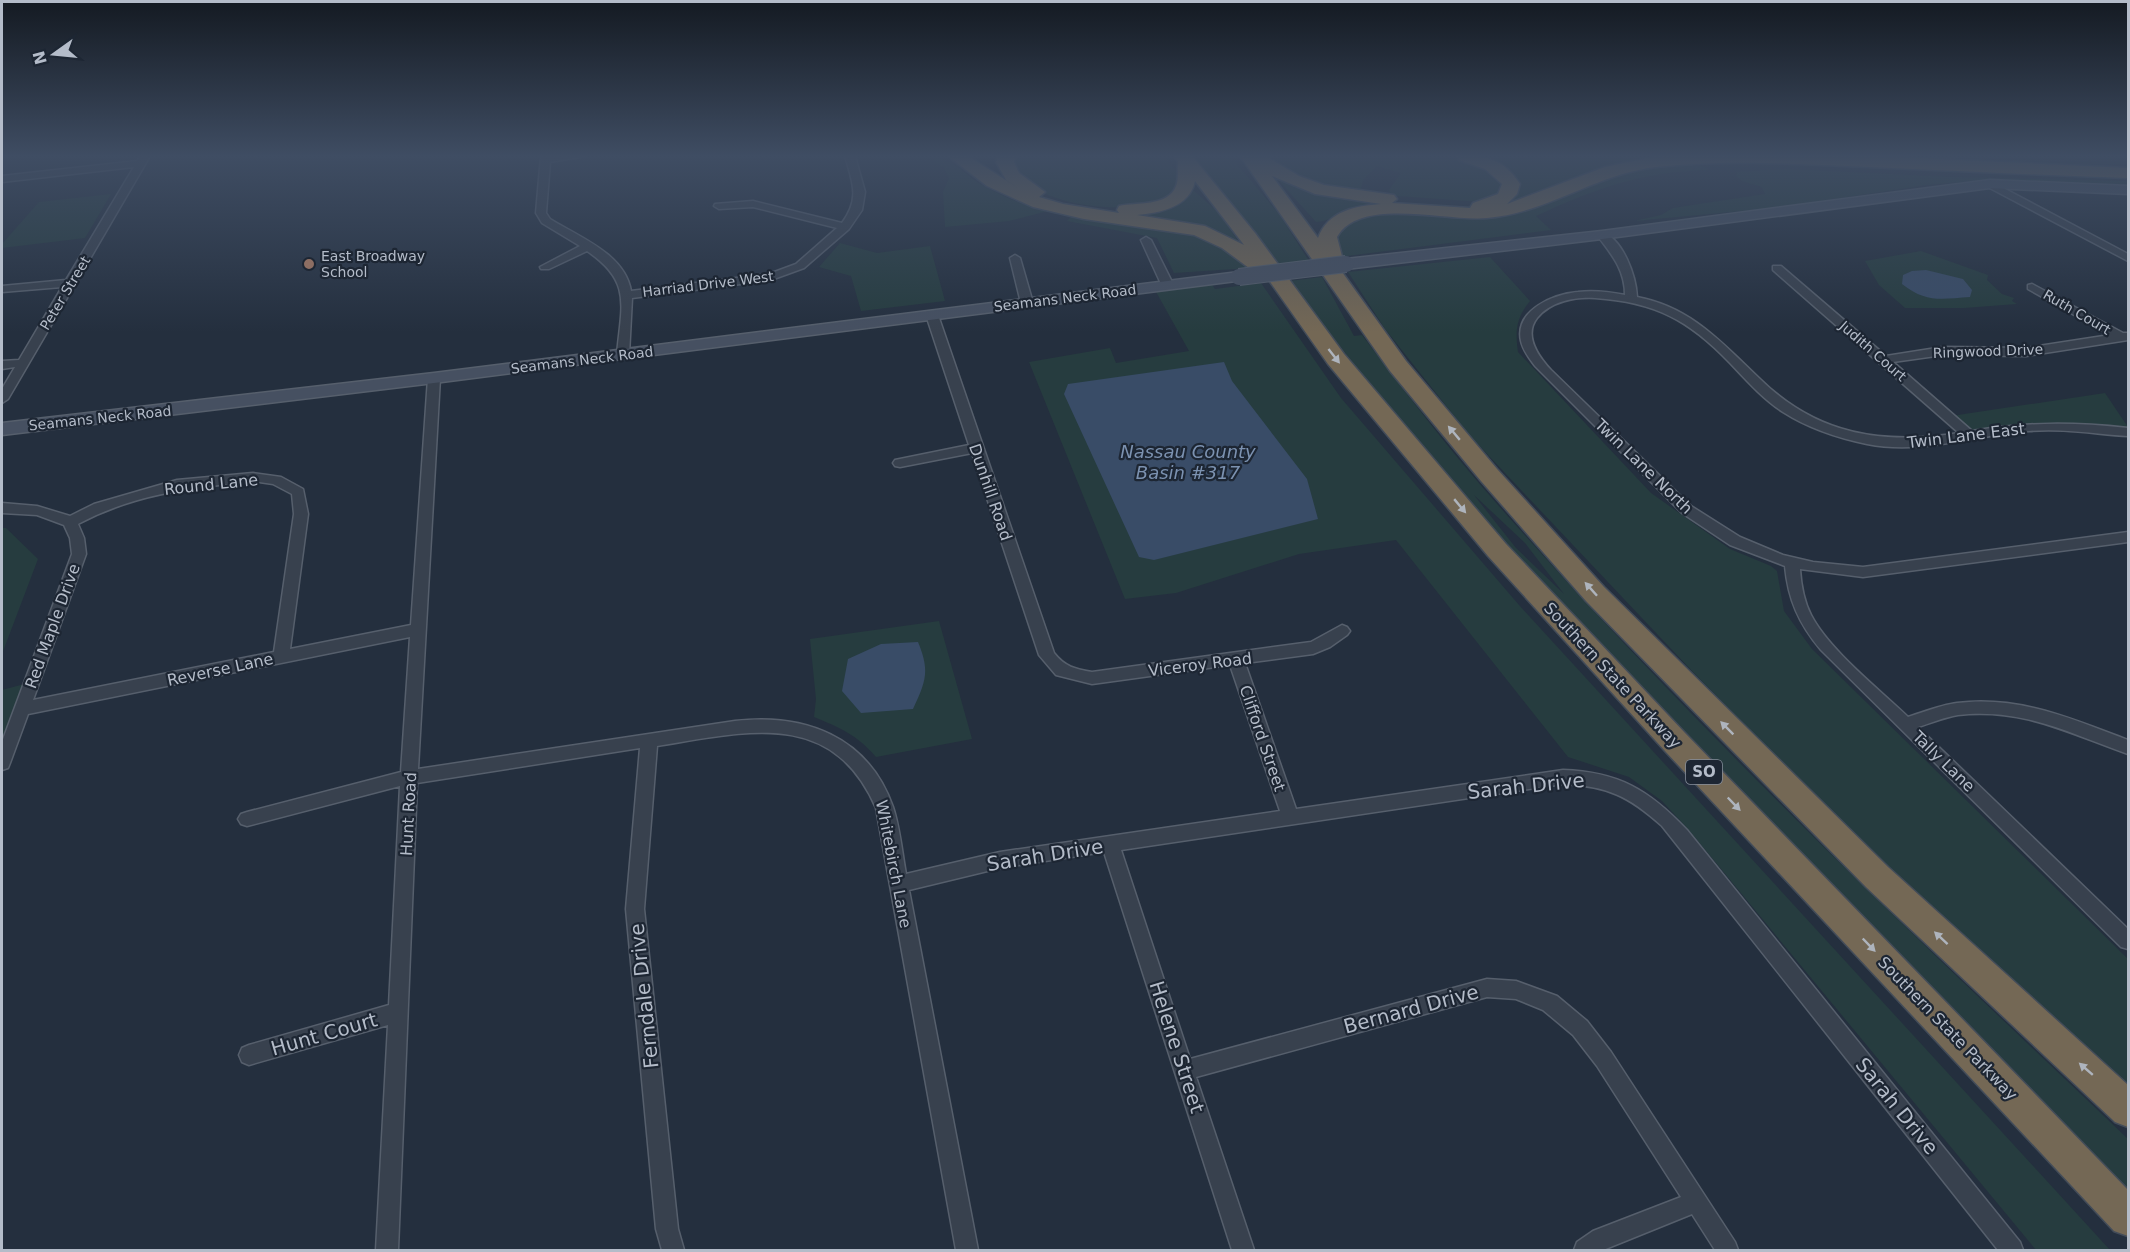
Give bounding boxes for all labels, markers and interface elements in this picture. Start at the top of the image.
north arrow [24,24,84,84]
text: N [29,49,51,67]
place label: East Broadway School [321,248,425,280]
street label: Peter Street [37,253,94,333]
marker: East Broadway School [302,257,316,271]
street label: Harriad Drive West [641,268,775,300]
street label: Seamans Neck Road [993,281,1137,315]
street label: Ruth Court [2040,286,2114,338]
street label: Judith Court [1836,317,1910,385]
street label: Ringwood Drive [1932,341,2044,361]
street label: Seamans Neck Road [510,343,654,377]
one-way arrow [1328,349,1340,364]
street label: Seamans Neck Road [28,403,172,433]
street label: Twin Lane North [1590,414,1696,518]
street label: Twin Lane East [1905,419,2026,452]
one-way arrow [1448,426,1461,441]
street label: Dunhill Road [965,441,1016,543]
water label: Nassau County Basin #317 [1120,441,1256,483]
street label: Round Lane [163,470,259,499]
one-way arrow [1453,498,1466,514]
street label: Red Maple Drive [21,561,84,691]
one-way arrow [1584,582,1598,596]
street label: Southern State Parkway [1540,599,1685,752]
street label: Reverse Lane [165,649,275,690]
street label: Viceroy Road [1147,649,1253,680]
street label: Clifford Street [1235,683,1290,794]
one-way arrow [1720,722,1734,736]
street label: Tally Lane [1908,726,1979,796]
road number: SO [1686,760,1722,784]
street label: Sarah Drive [1466,768,1586,804]
street label: Hunt Road [397,772,420,856]
one-way arrow [1727,796,1741,811]
street label: Whitebirch Lane [872,798,915,930]
street label: Sarah Drive [985,834,1105,876]
street label: Ferndale Drive [624,922,664,1070]
one-way arrow [1934,931,1949,945]
one-way arrow [1862,937,1876,952]
street label: Southern State Parkway [1874,953,2021,1104]
street label: Helene Street [1144,978,1210,1116]
street label: Bernard Drive [1341,979,1481,1039]
street label: Hunt Court [268,1007,380,1061]
street label: Sarah Drive [1851,1053,1943,1159]
one-way arrow [2079,1063,2094,1076]

